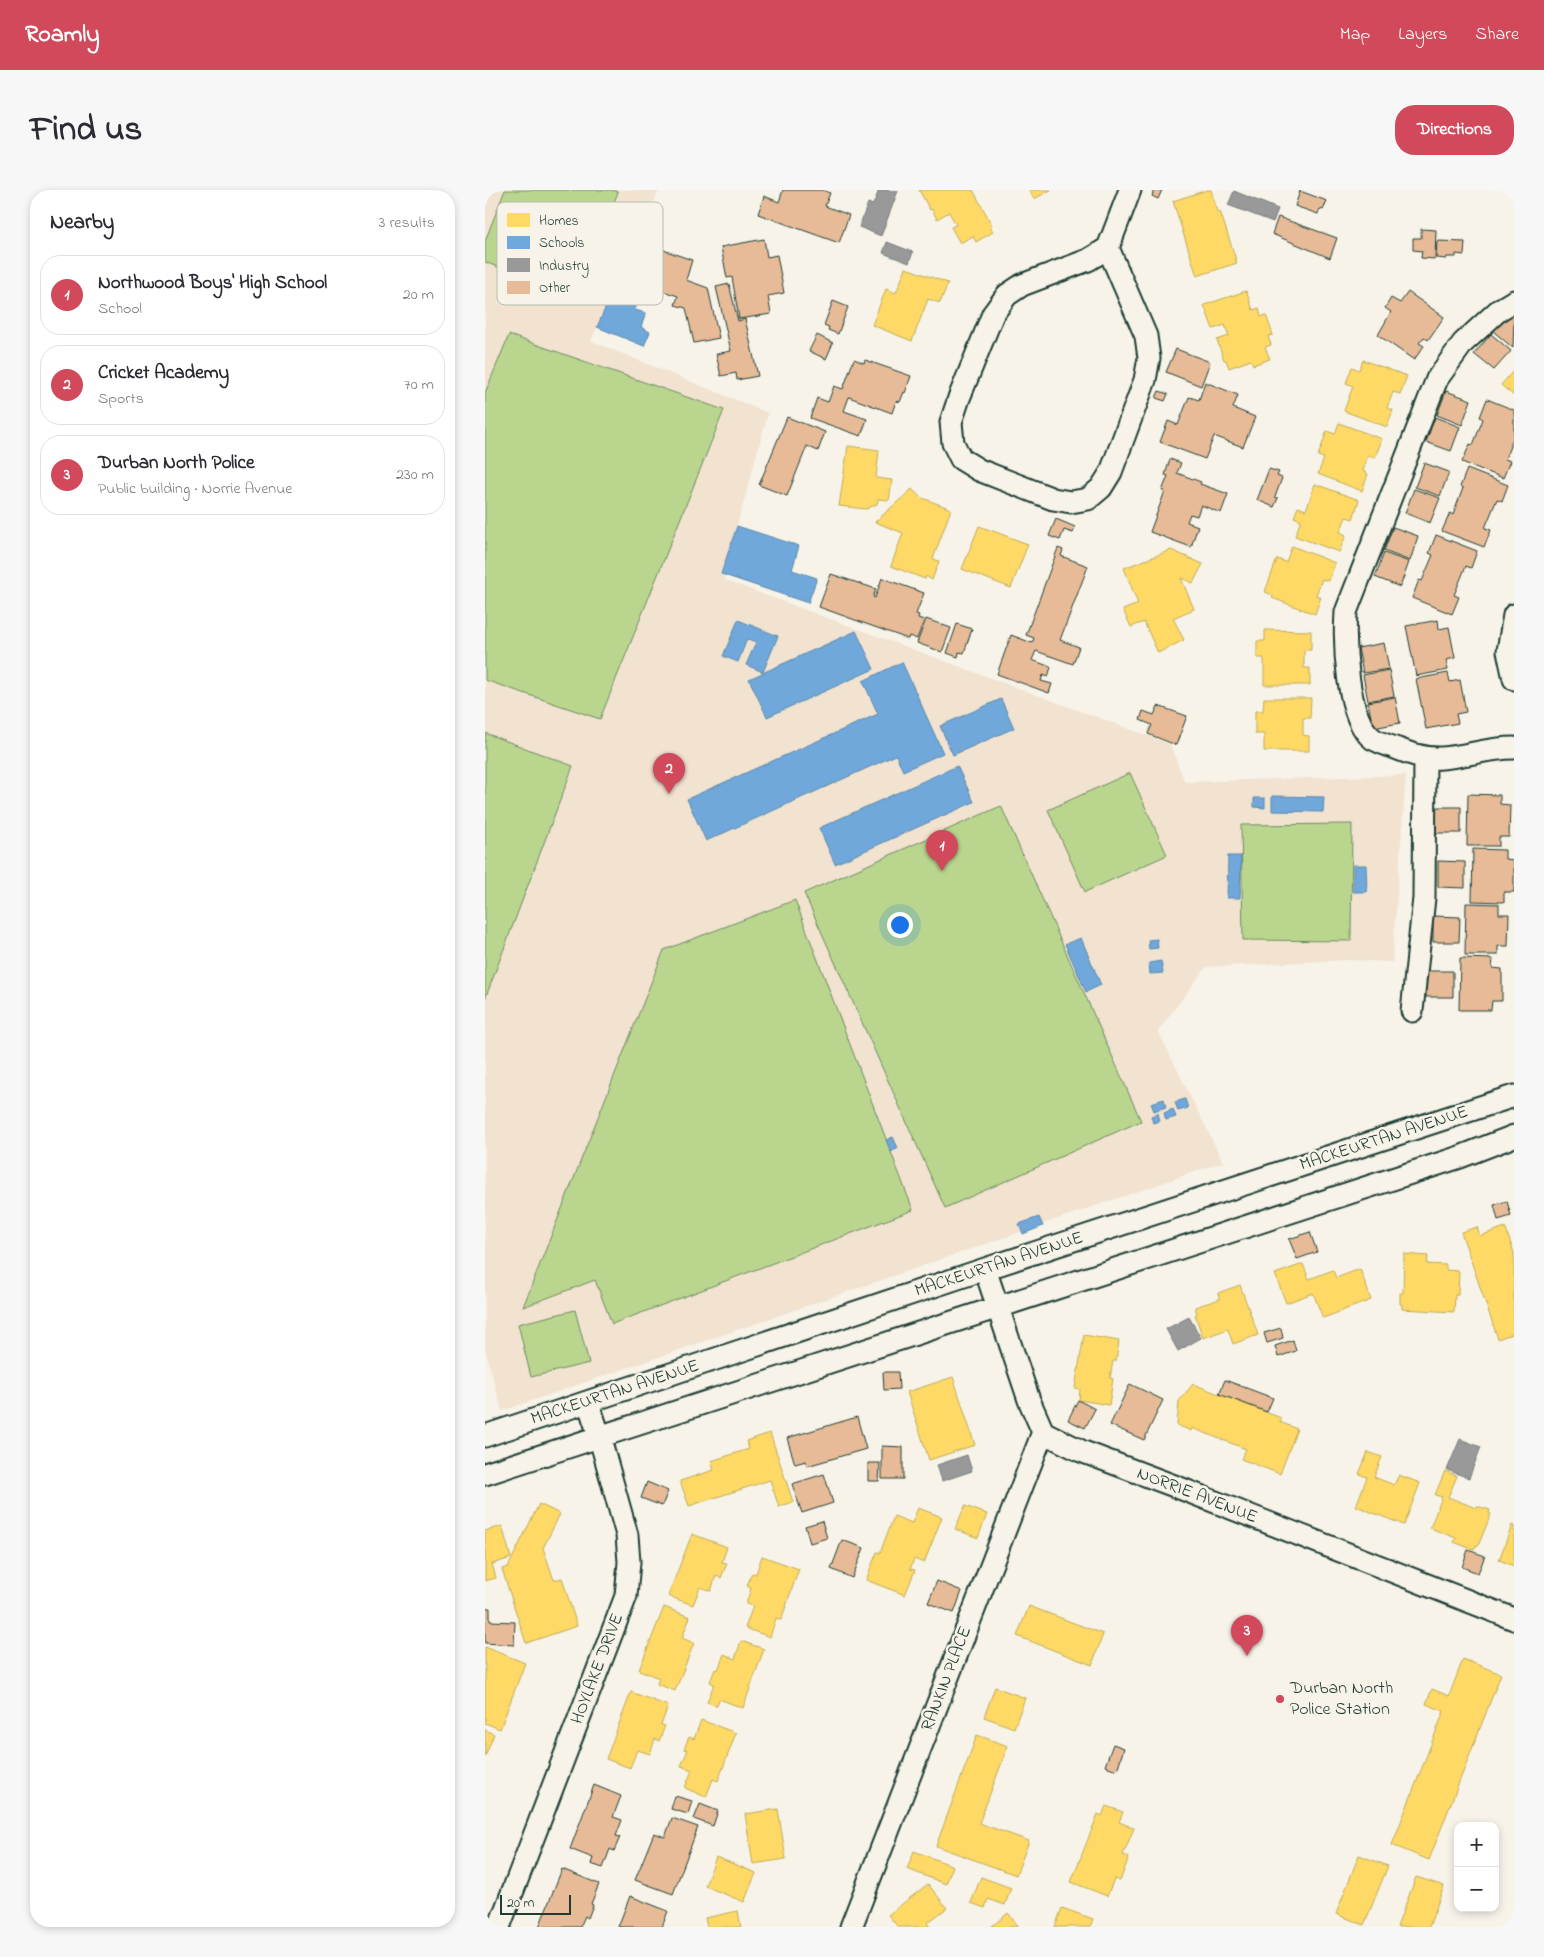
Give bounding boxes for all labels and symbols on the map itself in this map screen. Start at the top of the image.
legend [497,202,663,305]
text: Homes [539,211,579,232]
text: Schools [539,233,584,254]
text: Industry [539,256,589,278]
text: Other [539,278,571,299]
pin: 2 [653,753,685,794]
pin: 1 [926,830,958,871]
your location [887,912,913,938]
street label: MACKEURTAN AVENUE [1296,1099,1472,1179]
street label: MACKEURTAN AVENUE [911,1225,1087,1305]
street label: MACKEURTAN AVENUE [527,1353,703,1433]
street label: NORRIE AVENUE [1133,1461,1261,1531]
street label: HOYLAKE DRIVE [565,1610,631,1728]
pin: 3 [1231,1615,1263,1656]
street label: RANKIN PLACE [915,1623,979,1735]
place label: Durban North Police Station [1289,1676,1393,1723]
marker: Durban North Police Station [1274,1693,1286,1705]
scale bar [500,1892,571,1915]

